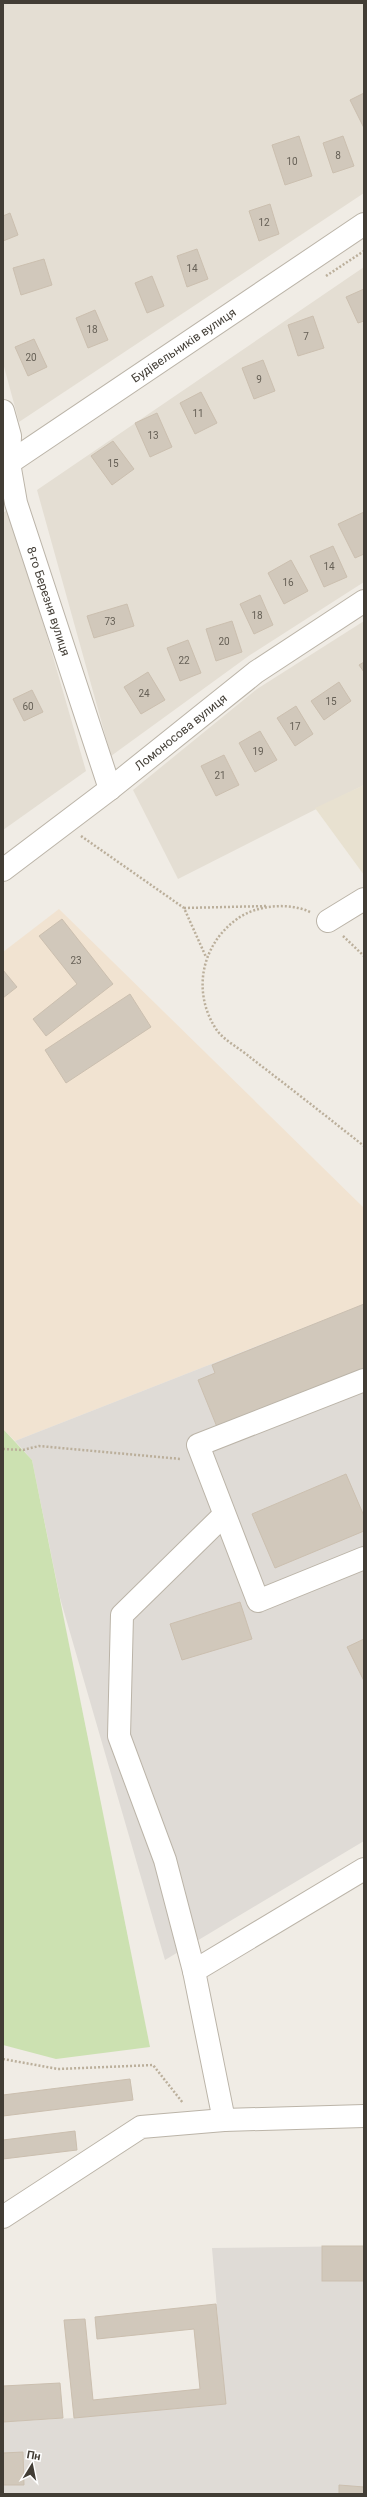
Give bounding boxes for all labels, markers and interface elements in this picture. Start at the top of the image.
house number: 8 [335,150,341,161]
house number: 10 [286,156,298,167]
house number: 12 [258,217,270,228]
house number: 14 [186,263,198,274]
street label: Будівельників вулиця [129,305,239,385]
house number: 18 [86,324,98,335]
house number: 7 [303,331,309,342]
house number: 20 [25,352,37,363]
house number: 9 [256,374,262,385]
house number: 11 [192,408,204,419]
house number: 13 [147,430,159,441]
house number: 15 [107,458,119,469]
street label: 8-го Березня вулиця [24,545,73,658]
house number: 14 [323,561,335,572]
house number: 16 [282,577,294,588]
house number: 18 [251,610,263,621]
house number: 73 [104,616,116,627]
house number: 20 [218,636,230,647]
house number: 22 [178,655,190,666]
house number: 24 [138,688,150,699]
street label: Ломоносова вулиця [132,691,230,773]
house number: 15 [325,696,337,707]
house number: 60 [22,701,34,712]
house number: 17 [289,721,301,732]
house number: 19 [252,746,264,757]
house number: 21 [214,770,226,781]
house number: 23 [70,955,82,966]
north arrow [12,2445,52,2485]
text: Пн [26,2448,42,2463]

